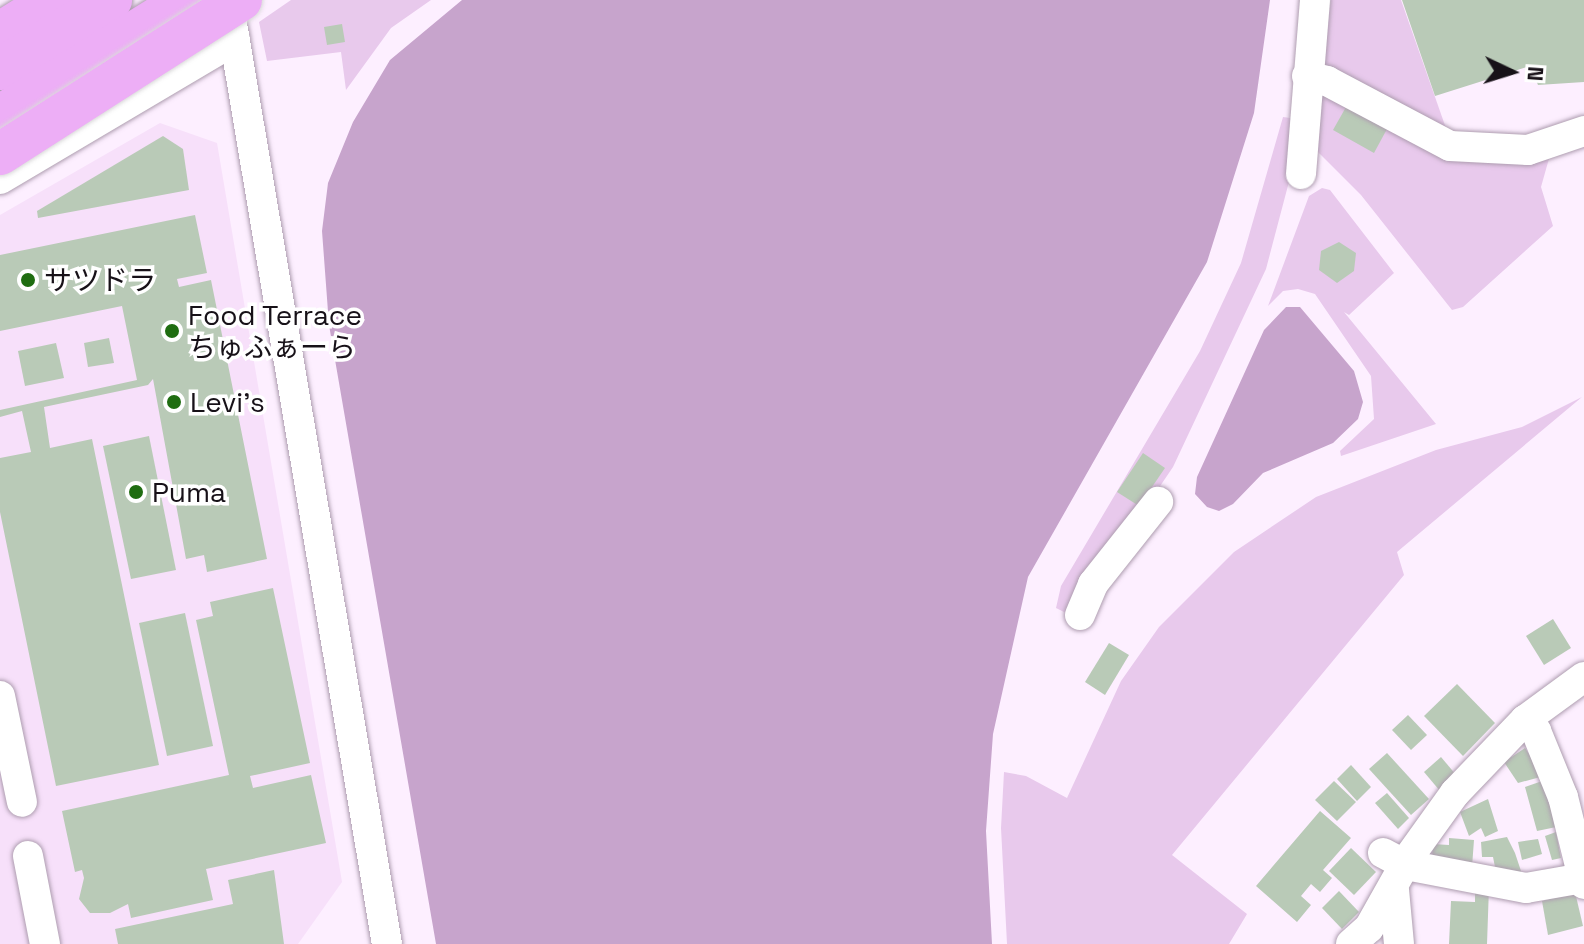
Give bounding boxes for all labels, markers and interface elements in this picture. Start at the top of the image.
north arrow [1472,32,1552,112]
text: N [1521,65,1550,82]
place label: サツドラ [44,263,156,297]
marker: サツドラ [19,271,37,289]
place label: Food Terrace ちゅふぁーら [188,298,363,364]
marker: Food Terrace ちゅふぁーら [163,322,181,340]
place label: Levi's [190,385,265,419]
marker: Levi's [165,393,183,411]
place label: Puma [152,475,226,509]
marker: Puma [127,483,145,501]

